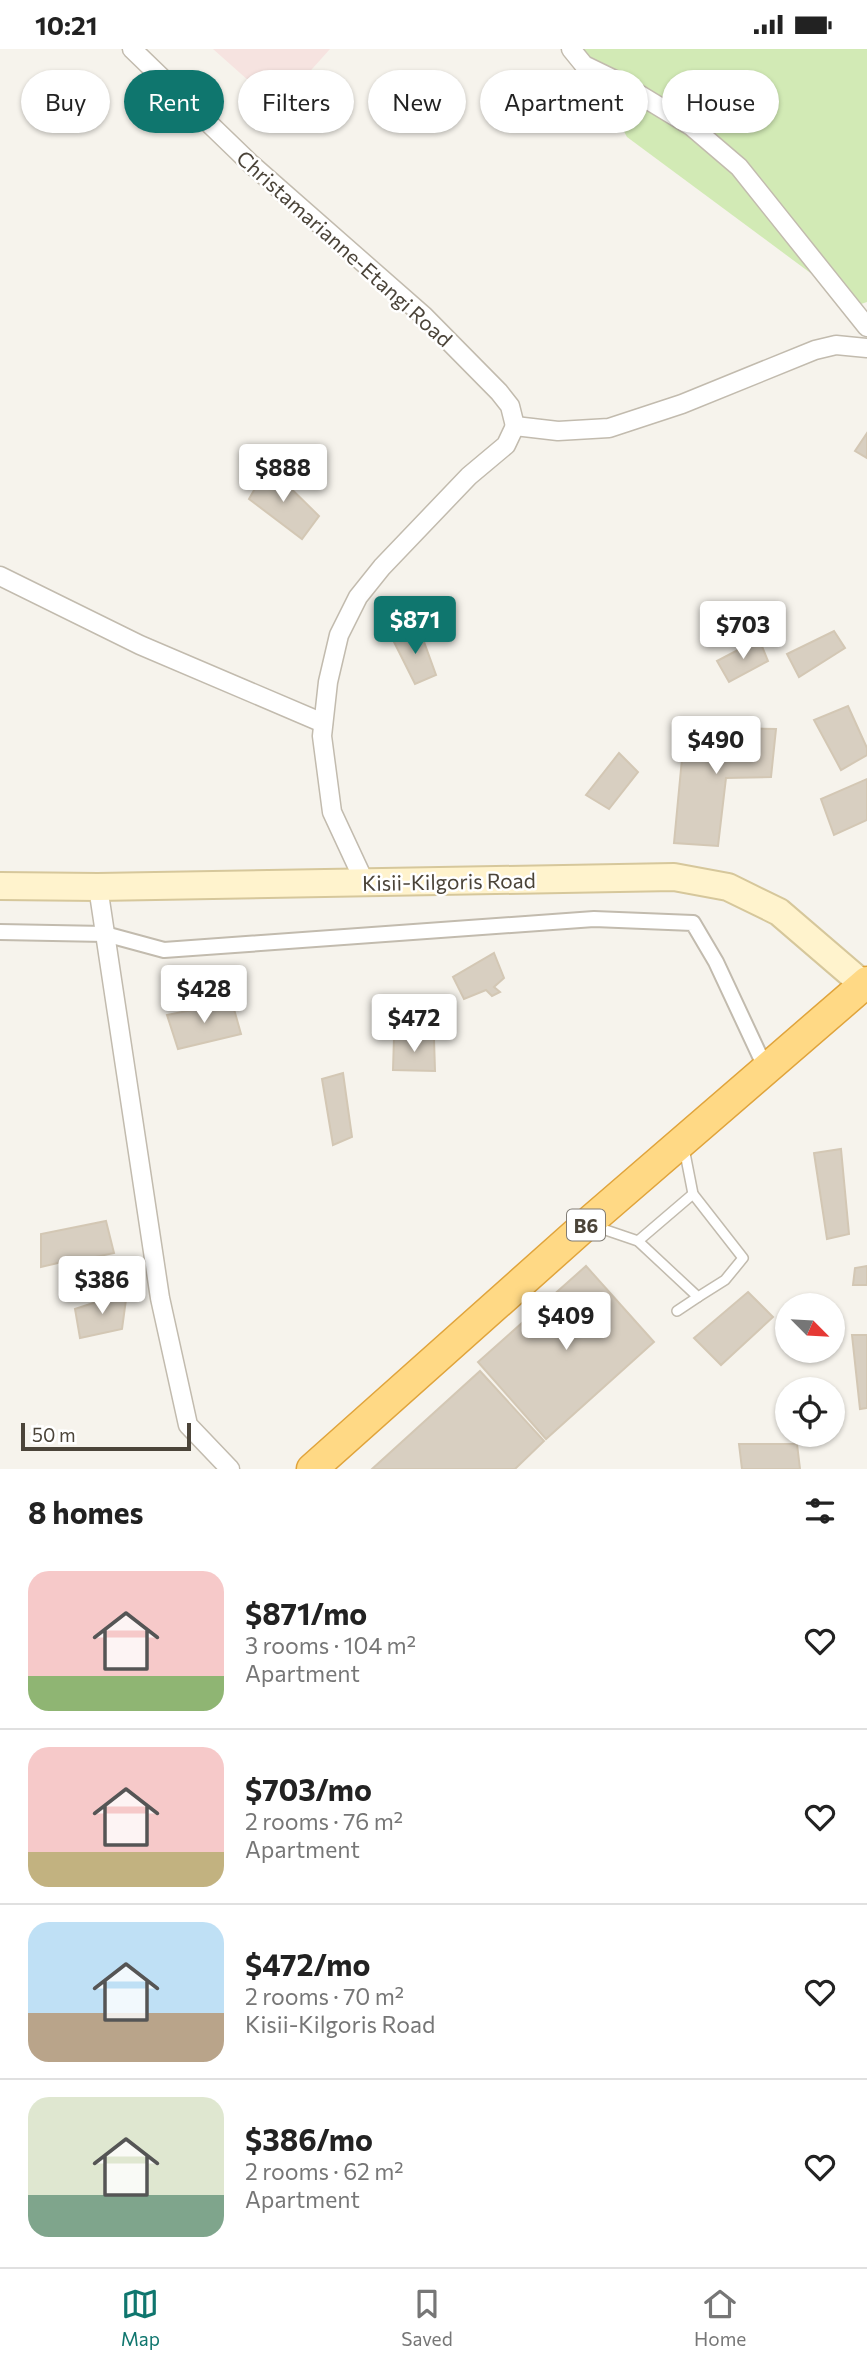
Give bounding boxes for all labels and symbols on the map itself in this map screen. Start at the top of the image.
street label: Christamarianne-Etangi Road [232,145,458,351]
pin: $888 [242,445,324,504]
pin: $871 [374,597,456,656]
pin: $703 [702,601,784,661]
pin: $490 [675,717,757,776]
street label: Kisii-Kilgoris Road [362,867,536,895]
pin: $428 [163,965,245,1025]
pin: $472 [373,995,455,1054]
road number: B6 [567,1209,605,1241]
pin: $386 [61,1257,143,1316]
pin: $409 [525,1293,607,1352]
north arrow [775,1293,845,1363]
scale bar [21,1420,191,1452]

